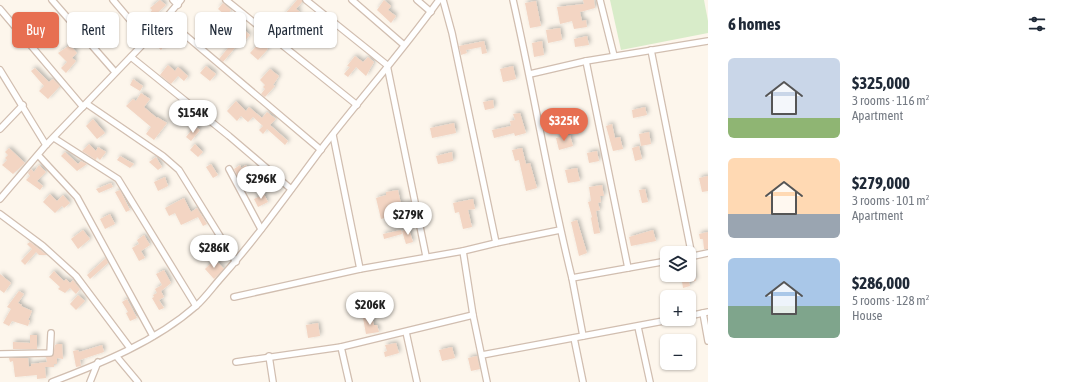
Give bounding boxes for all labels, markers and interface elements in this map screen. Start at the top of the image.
chip: Buy [12,12,59,48]
chip: Rent [67,12,119,48]
chip: Filters [127,12,187,48]
chip: New [195,12,246,48]
chip: Apartment [254,12,337,48]
icon: filters [1026,13,1048,35]
text: 6 homes [728,14,781,34]
text: $325,000 [852,73,910,93]
icon: home [760,74,808,122]
text: 3 rooms · 116 m² [852,93,929,108]
pin: $154K [165,100,221,134]
text: $154K [178,105,208,120]
pin: $325K [536,108,592,142]
text: Apartment [852,108,903,123]
text: $325K [549,113,579,128]
pin: $296K [233,166,289,200]
text: $296K [246,171,276,186]
text: $279,000 [852,173,910,193]
icon: home [760,174,808,222]
text: 3 rooms · 101 m² [852,193,929,208]
pin: $279K [380,202,436,236]
text: $279K [393,207,423,222]
text: Apartment [852,208,903,223]
pin: $286K [186,235,242,269]
text: $286K [199,240,229,255]
map controls [660,246,696,370]
button: layers [660,246,696,282]
text: $286,000 [852,273,910,293]
icon: home [760,274,808,322]
button: + [660,290,696,326]
pin: $206K [342,292,398,326]
text: 5 rooms · 128 m² [852,293,929,308]
text: $206K [355,297,385,312]
text: House [852,308,882,323]
button: − [660,334,696,370]

